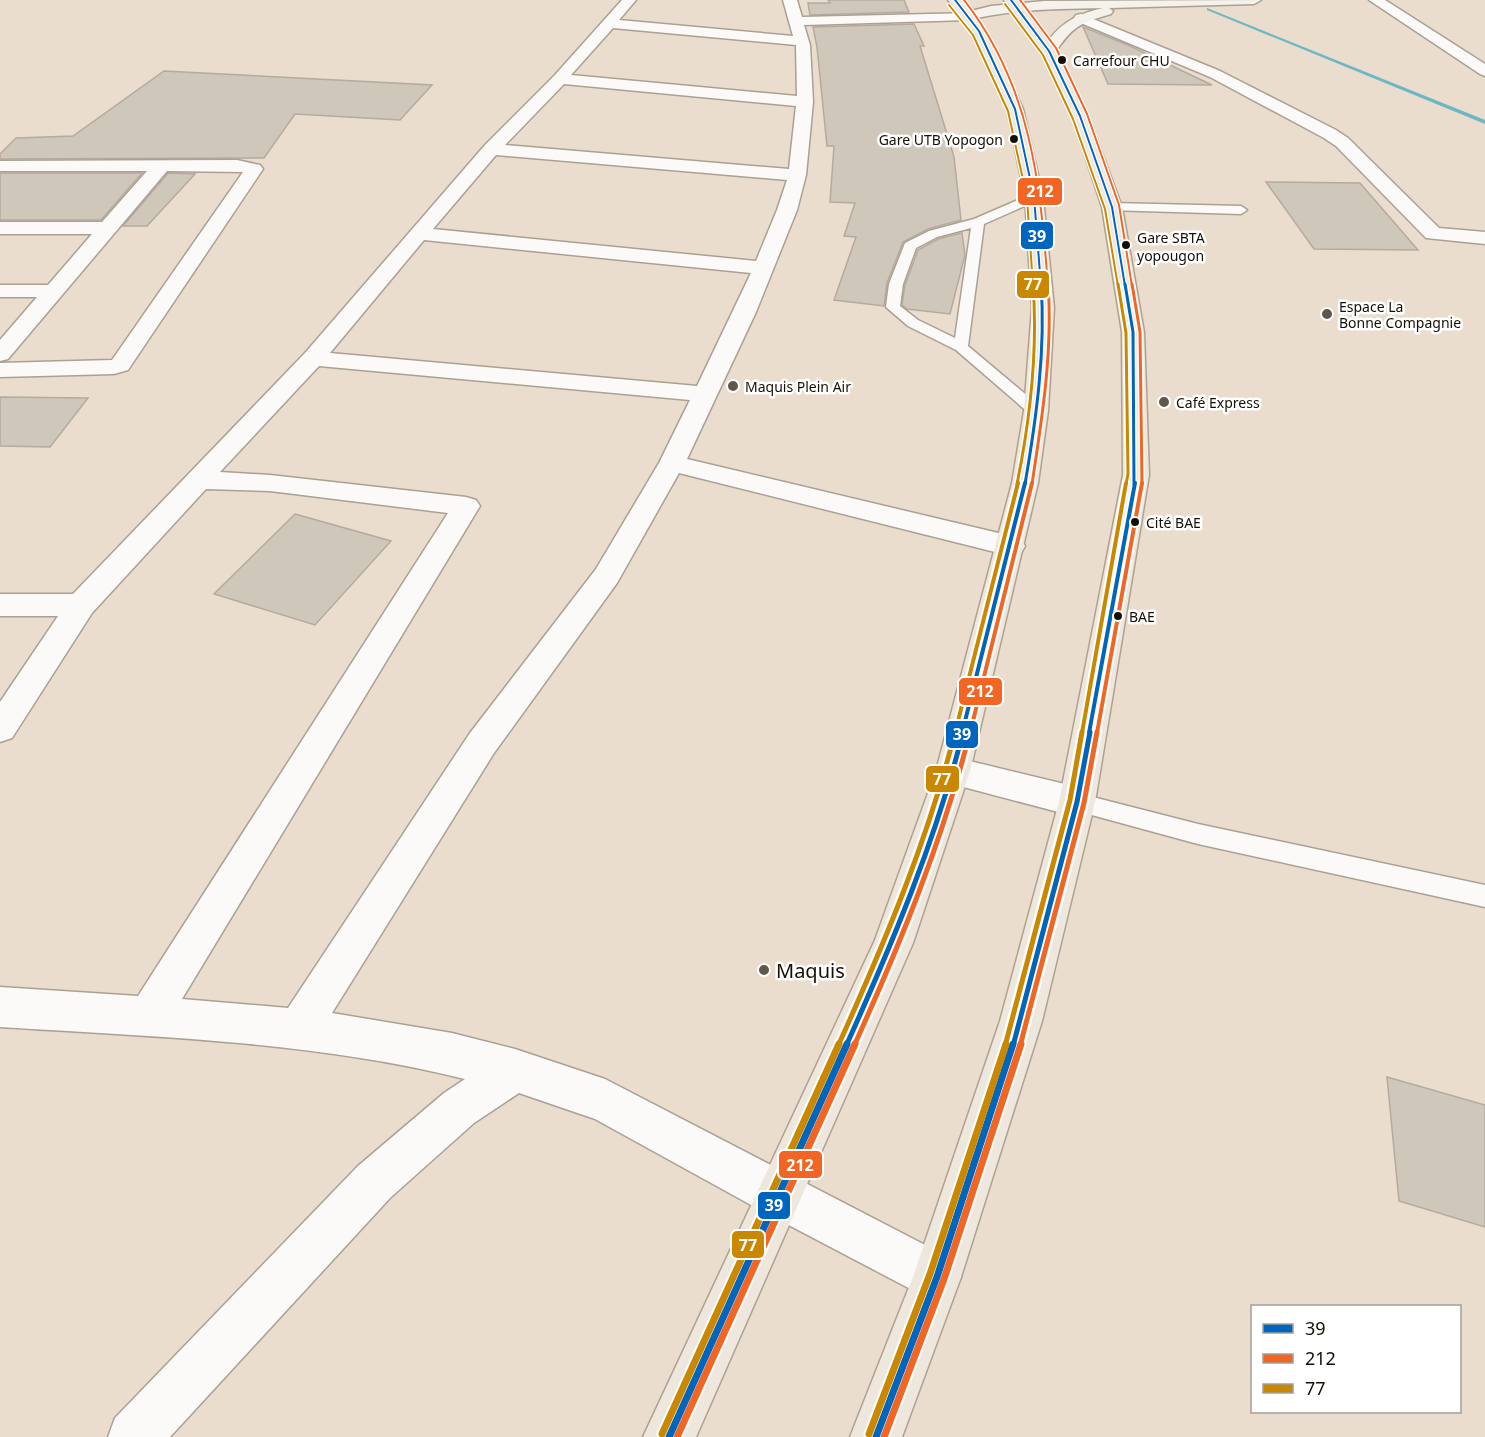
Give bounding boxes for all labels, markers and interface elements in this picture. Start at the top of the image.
place label: Carrefour CHU [1073,51,1170,70]
marker: Carrefour CHU [1056,54,1068,66]
place label: Gare UTB Yopogon [879,130,1003,149]
marker: Gare UTB Yopogon [1008,133,1020,145]
line badge: 212 [1017,177,1063,206]
text: 212 [1026,180,1054,202]
line badge: 39 [1020,221,1054,250]
text: 39 [1028,225,1046,247]
place label: Gare SBTA yopougon [1137,228,1205,265]
marker: Gare SBTA yopougon [1120,239,1132,251]
line badge: 77 [1016,270,1050,299]
text: 77 [1024,273,1042,295]
place label: Espace La Bonne Compagnie [1339,297,1461,332]
marker: Espace La Bonne Compagnie [1320,307,1334,321]
place label: Maquis Plein Air [745,377,851,396]
marker: Maquis Plein Air [726,379,740,393]
place label: Café Express [1176,393,1260,412]
marker: Café Express [1157,395,1171,409]
place label: Cité BAE [1146,513,1201,532]
marker: Cité BAE [1129,516,1141,528]
place label: BAE [1129,607,1155,626]
marker: BAE [1112,610,1124,622]
line badge: 212 [958,677,1003,706]
text: 212 [966,680,994,702]
line badge: 39 [945,720,979,749]
text: 39 [953,723,971,745]
line badge: 77 [925,765,960,793]
text: 77 [933,768,951,790]
place label: Maquis [776,957,845,984]
marker: Maquis [757,963,771,977]
line badge: 212 [778,1150,823,1179]
text: 212 [786,1154,814,1176]
line badge: 39 [757,1191,791,1220]
text: 39 [765,1194,783,1216]
line badge: 77 [731,1230,765,1259]
text: 77 [739,1234,757,1256]
legend [1251,1305,1461,1413]
text: 39 [1305,1316,1326,1340]
text: 212 [1305,1346,1336,1370]
text: 77 [1305,1376,1326,1400]

